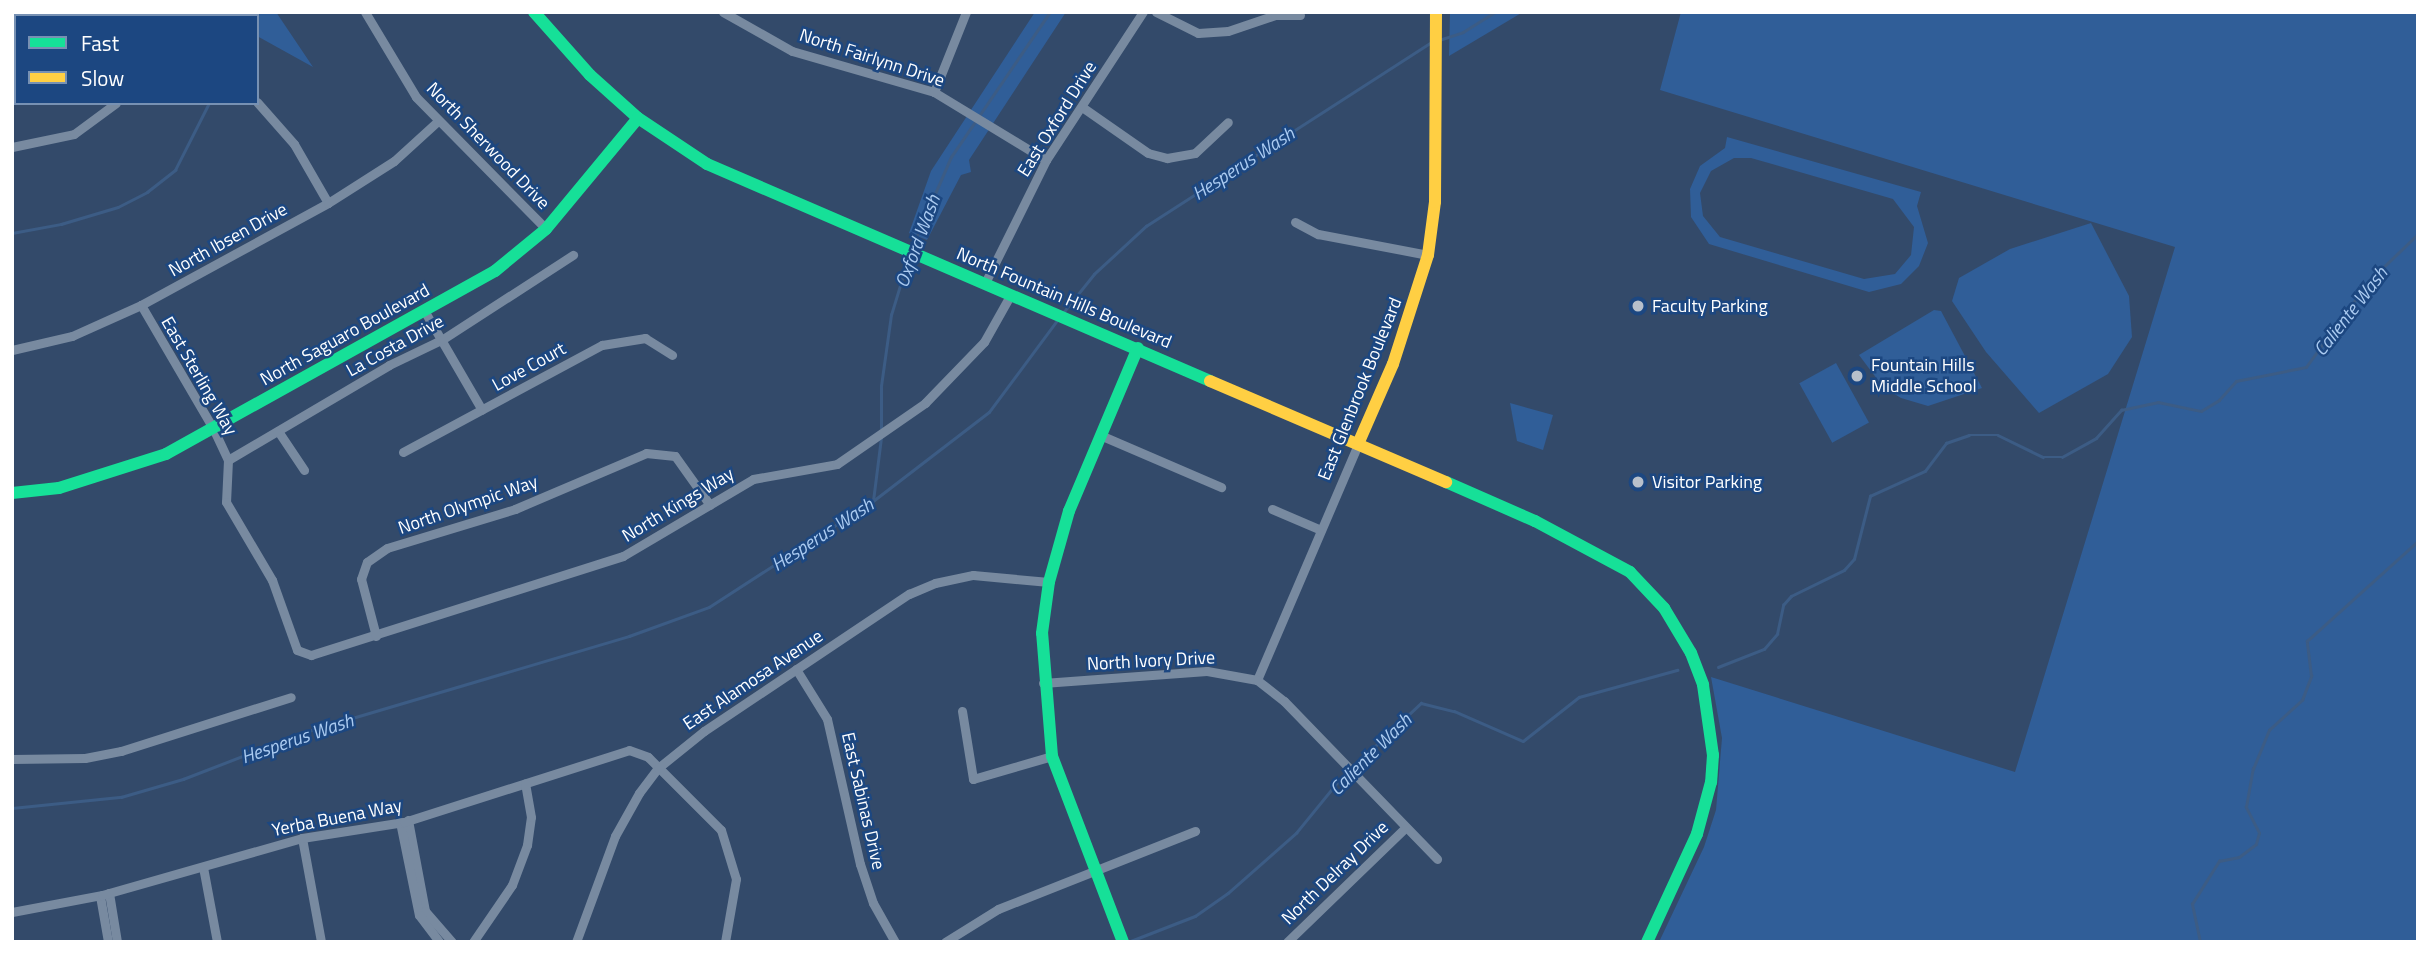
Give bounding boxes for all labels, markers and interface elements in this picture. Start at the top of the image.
legend [14,14,259,105]
street label: North Fairlynn Drive [797,24,947,92]
text: Fast [81,27,119,59]
street label: East Oxford Drive [1013,57,1101,181]
text: Slow [81,62,124,94]
street label: North Sherwood Drive [422,78,554,214]
water label: Hesperus Wash [1188,122,1298,204]
water label: Oxford Wash [890,192,944,290]
street label: North Ibsen Drive [165,199,291,281]
street label: North Fountain Hills Boulevard [953,243,1175,353]
water label: Caliente Wash [2308,262,2392,360]
street label: North Saguaro Boulevard [257,279,433,391]
street label: East Glenbrook Boulevard [1313,295,1407,483]
place label: Faculty Parking [1652,295,1768,317]
marker: Faculty Parking [1630,298,1646,314]
street label: La Costa Drive [343,310,447,382]
street label: East Sterling Way [156,313,242,439]
street label: Love Court [488,338,570,396]
place label: Fountain Hills Middle School [1871,355,1977,398]
marker: Fountain Hills Middle School [1849,368,1865,384]
street label: North Kings Way [618,463,738,547]
street label: North Olympic Way [395,471,541,539]
place label: Visitor Parking [1652,471,1762,493]
marker: Visitor Parking [1630,474,1646,490]
water label: Hesperus Wash [767,493,877,575]
street label: East Alamosa Avenue [679,625,827,735]
street label: North Ivory Drive [1086,647,1216,675]
water label: Hesperus Wash [238,708,356,768]
water label: Caliente Wash [1324,708,1416,800]
street label: East Sabinas Drive [837,730,889,872]
street label: Yerba Buena Way [270,795,404,841]
street label: North Delray Drive [1277,817,1393,929]

